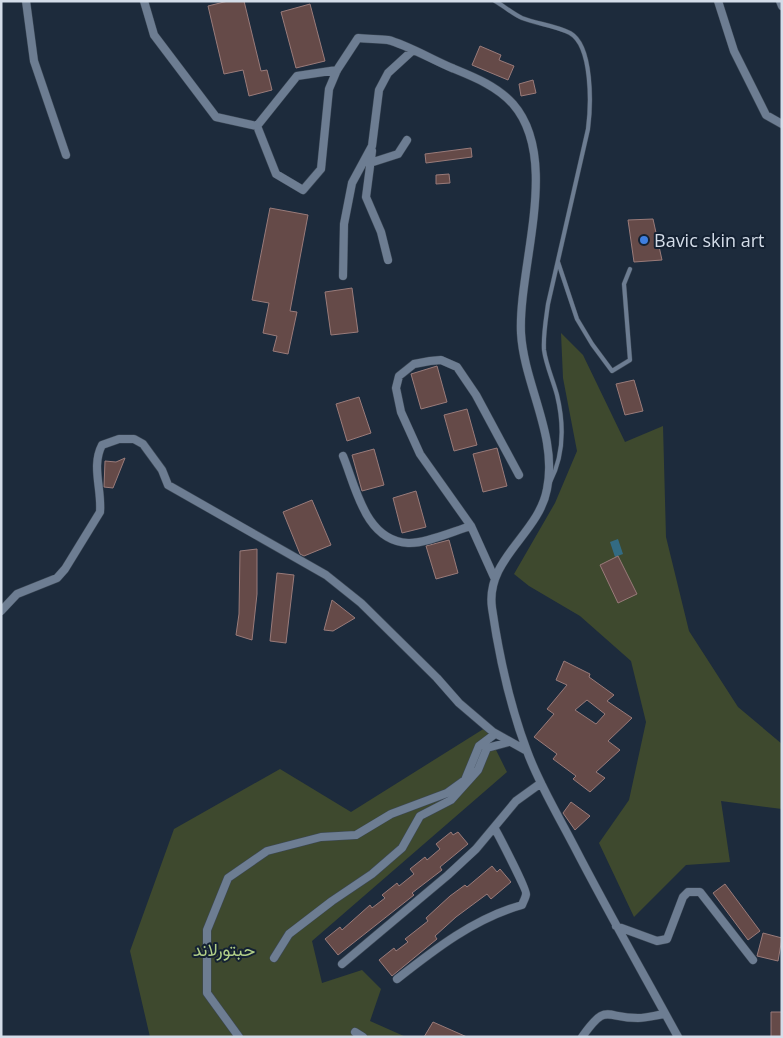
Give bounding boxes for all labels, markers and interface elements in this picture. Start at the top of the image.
place label: Bavic skin art [654,228,765,252]
marker: Bavic skin art [638,234,650,246]
park label: حبتورلاند [193,937,255,961]

